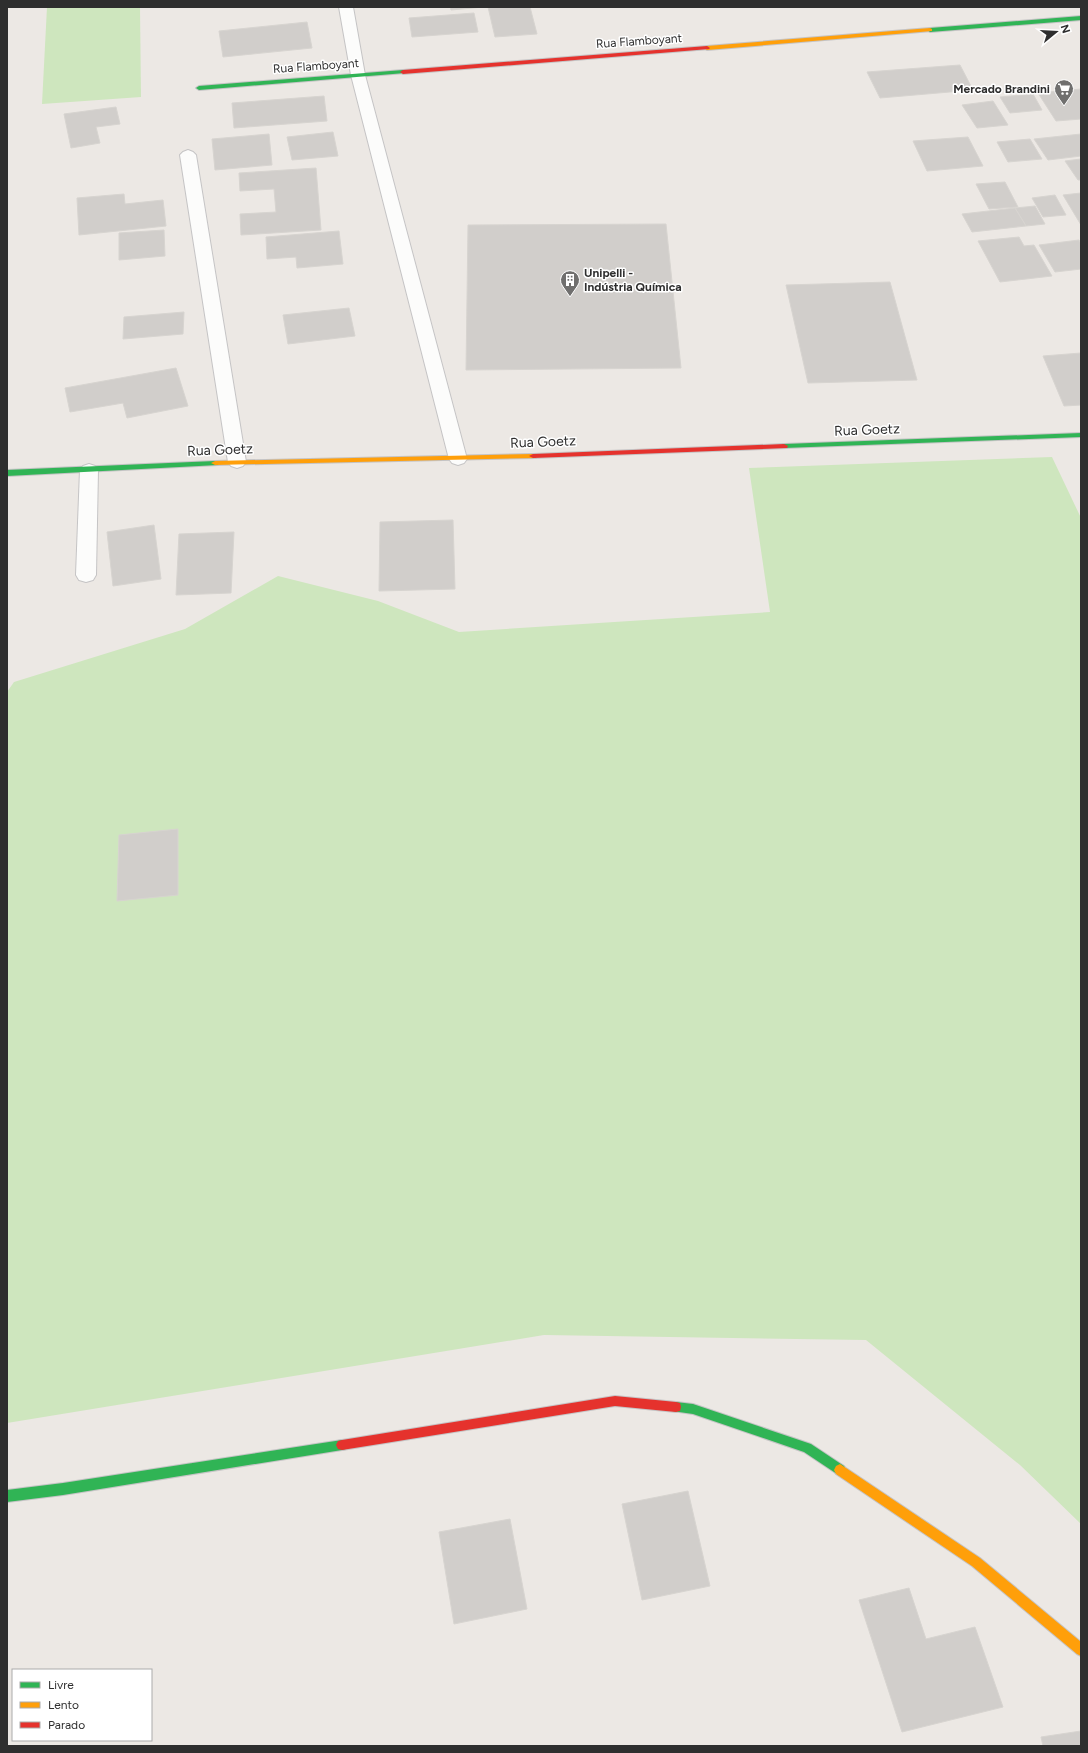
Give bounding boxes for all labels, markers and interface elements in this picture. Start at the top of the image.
north arrow [1036,12,1076,52]
text: N [1058,23,1073,35]
street label: Rua Flamboyant [596,31,683,51]
street label: Rua Flamboyant [273,56,360,76]
supermarket icon: Mercado Brandini [1053,78,1075,106]
place label: Mercado Brandini [953,82,1050,96]
place label: Unipelli - Indústria Química [584,266,682,294]
building icon: Unipelli - Indústria Química [559,269,581,297]
street label: Rua Goetz [834,420,900,440]
street label: Rua Goetz [510,432,576,452]
street label: Rua Goetz [187,440,253,460]
legend [12,1669,152,1741]
text: Livre [48,1678,74,1692]
text: Lento [48,1698,79,1712]
text: Parado [48,1718,85,1732]

